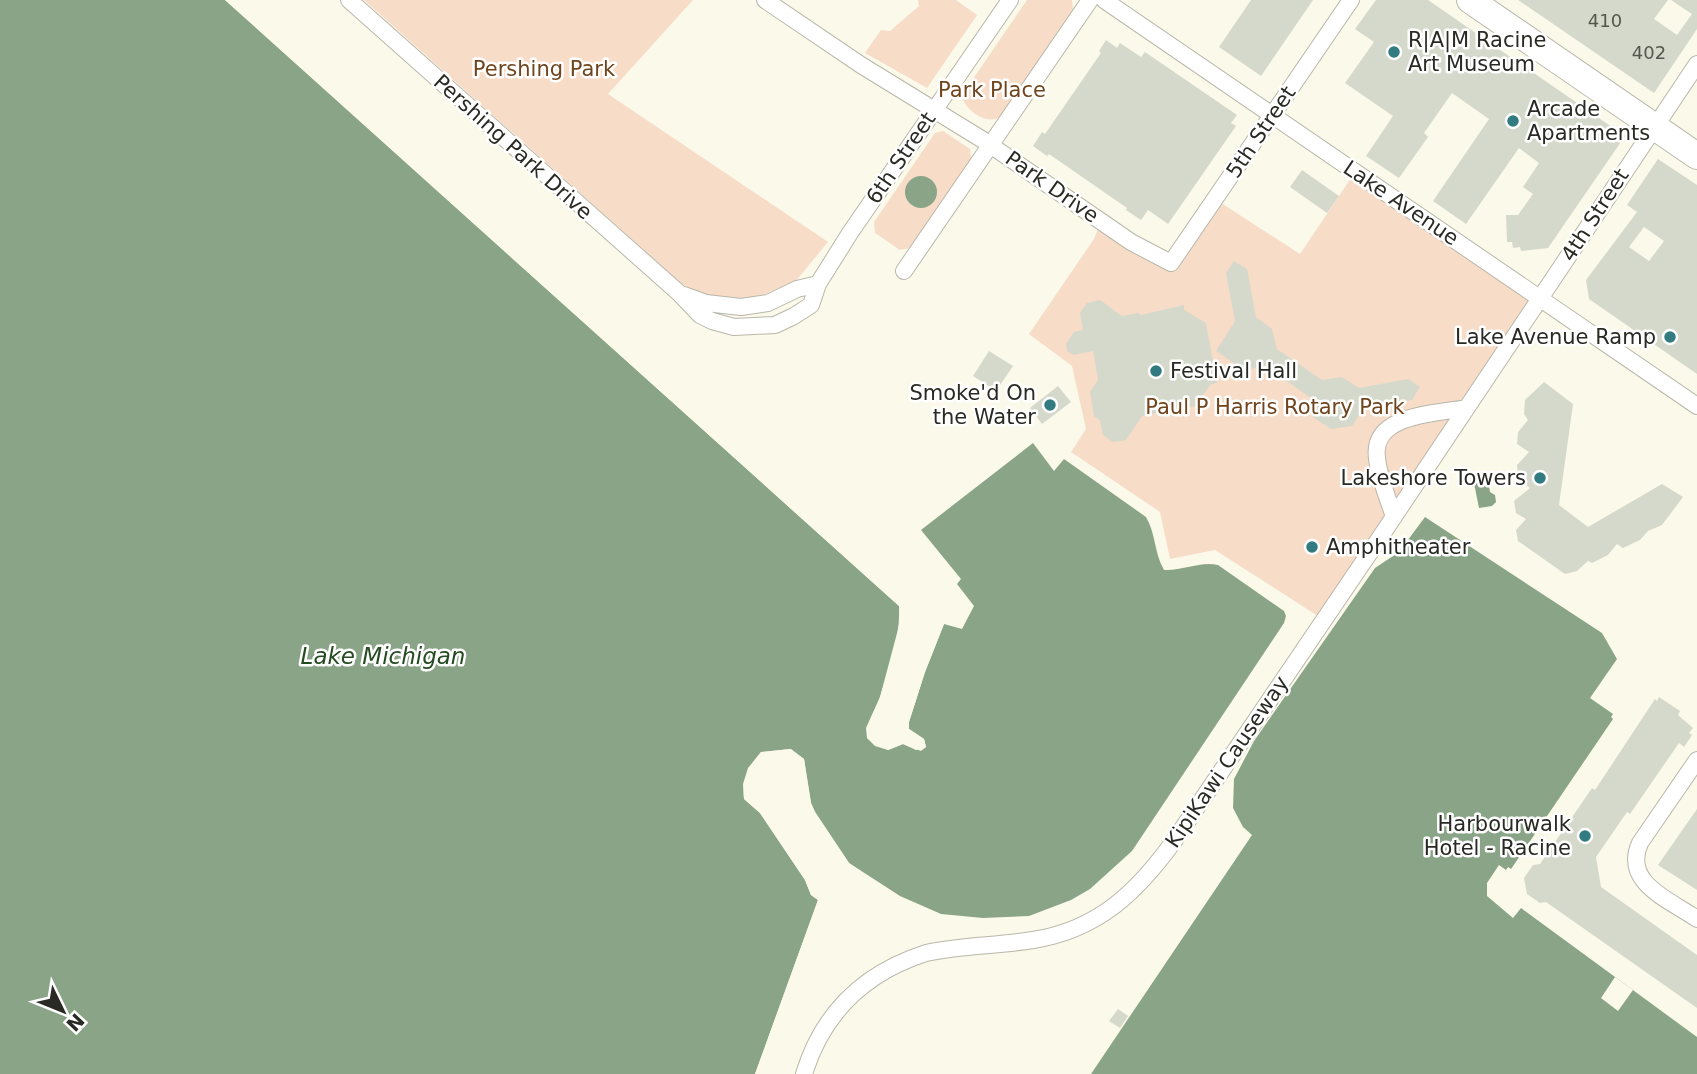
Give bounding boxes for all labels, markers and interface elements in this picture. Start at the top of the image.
house number: 410 [1588,10,1622,31]
place label: R|A|M Racine Art Museum [1408,28,1547,76]
house number: 402 [1632,42,1666,63]
marker: R|A|M Racine Art Museum [1386,44,1402,60]
park label: Pershing Park [473,57,616,81]
street label: Pershing Park Drive [429,70,597,224]
park label: Park Place [938,78,1046,102]
street label: 5th Street [1222,82,1300,182]
place label: Arcade Apartments [1527,97,1650,145]
street label: 6th Street [862,108,940,208]
marker: Arcade Apartments [1505,113,1521,129]
street label: Park Drive [1001,146,1103,228]
street label: Lake Avenue [1339,156,1463,250]
street label: 4th Street [1556,164,1634,266]
place label: Lake Avenue Ramp [1455,325,1656,349]
marker: Lake Avenue Ramp [1662,329,1678,345]
place label: Festival Hall [1170,359,1297,383]
marker: Festival Hall [1148,363,1164,379]
place label: Smoke'd On the Water [909,381,1036,429]
park label: Paul P Harris Rotary Park [1145,395,1406,419]
marker: Smoke'd On the Water [1042,397,1058,413]
place label: Lakeshore Towers [1340,466,1526,490]
marker: Lakeshore Towers [1532,470,1548,486]
place label: Amphitheater [1326,535,1471,559]
marker: Amphitheater [1304,539,1320,555]
water label: Lake Michigan [301,643,465,669]
street label: KipiKawi Causeway [1161,672,1293,852]
place label: Harbourwalk Hotel - Racine [1424,812,1572,860]
marker: Harbourwalk Hotel - Racine [1577,828,1593,844]
north arrow [28,976,98,1046]
text: N [62,1009,89,1036]

